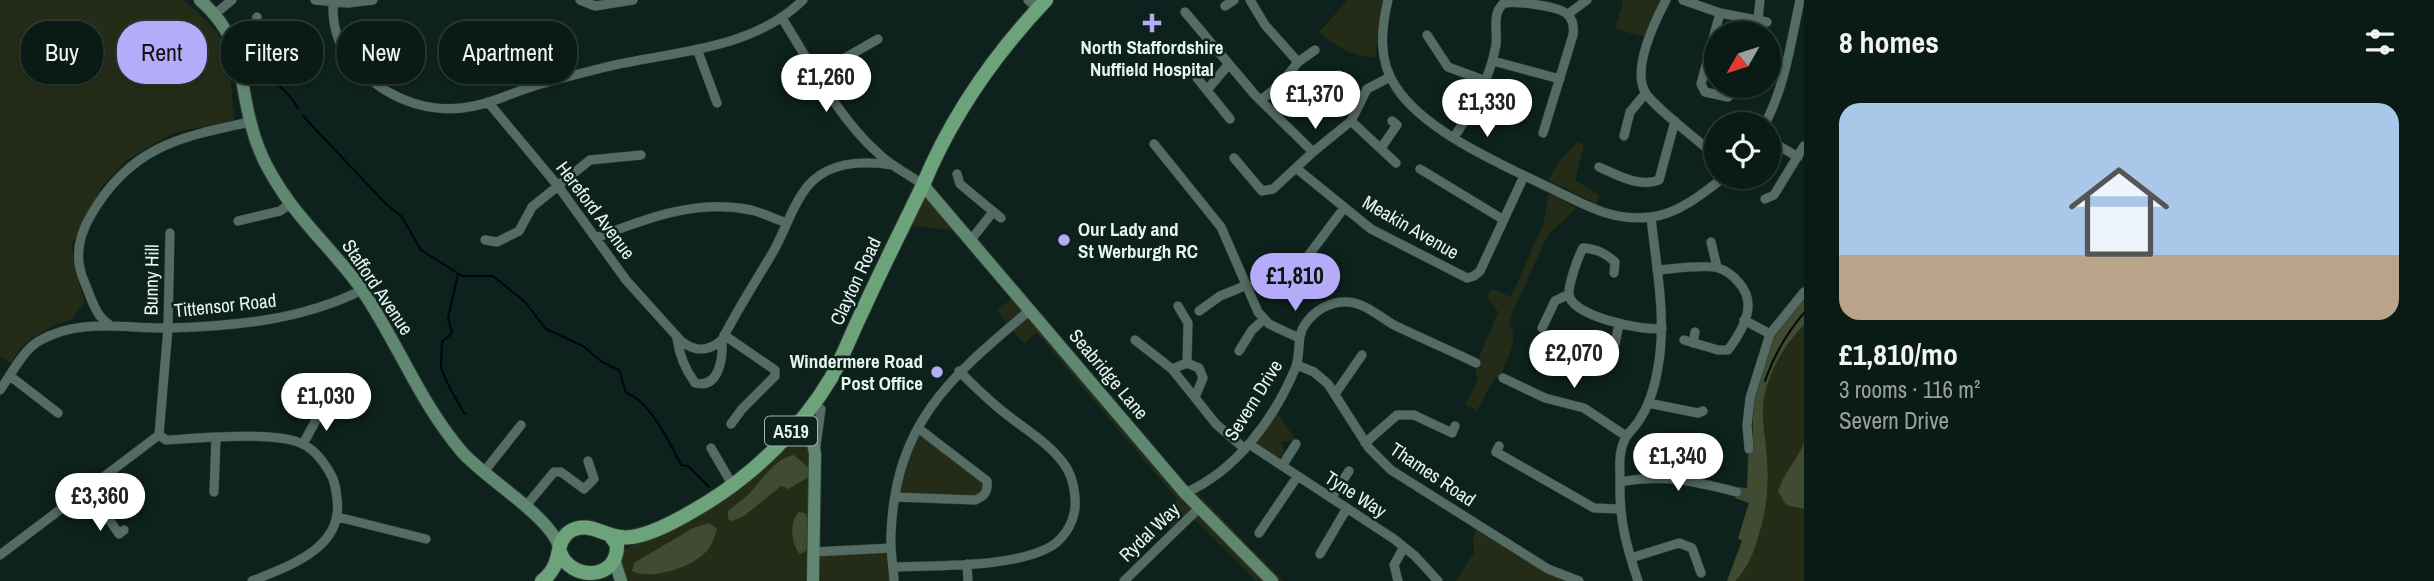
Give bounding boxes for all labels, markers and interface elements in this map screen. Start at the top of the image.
marker: North Staffordshire Nuffield Hospital [1142,13,1162,33]
chip: Buy [21,21,103,84]
chip: Rent [117,21,207,84]
chip: Filters [221,21,323,84]
chip: New [337,21,425,84]
chip: Apartment [439,21,577,84]
north arrow [1704,21,1782,98]
map controls [1704,21,1781,189]
text: 8 homes [1839,22,1939,62]
icon: filters [2361,23,2399,61]
place label: North Staffordshire Nuffield Hospital [1081,34,1224,82]
pin: £1,260 [769,54,883,114]
text: £1,260 [797,61,855,92]
pin: £1,370 [1258,72,1372,131]
text: £1,370 [1286,78,1344,109]
pin: £1,330 [1430,80,1544,139]
text: £1,330 [1458,86,1516,117]
button: locate [1704,112,1781,189]
icon: home [2056,149,2182,275]
street label: Hereford Avenue [551,156,641,264]
street label: Meakin Avenue [1358,189,1464,265]
place label: Our Lady and St Werburgh RC [1078,216,1198,264]
marker: Our Lady and St Werburgh RC [1056,232,1072,248]
street label: Clayton Road [823,233,887,329]
street label: Stafford Avenue [336,234,420,340]
street label: Bunny Hill [137,244,165,316]
pin: £1,810 [1238,254,1352,313]
text: £1,810 [1266,260,1324,291]
street label: Tittensor Road [173,287,277,323]
street label: Seabridge Lane [1063,323,1155,425]
pin: £2,070 [1517,330,1631,390]
text: £1,810/mo [1839,334,1958,374]
text: £2,070 [1545,337,1603,368]
place label: Windermere Road Post Office [790,348,923,396]
street label: Severn Drive [1218,355,1288,445]
marker: Windermere Road Post Office [929,364,945,380]
pin: £1,030 [269,374,383,433]
text: 3 rooms · 116 m² [1839,374,1980,405]
text: £1,030 [297,380,355,411]
text: Severn Drive [1839,405,1949,436]
road number: A519 [765,416,817,446]
pin: £1,340 [1621,434,1735,493]
street label: Thames Road [1385,436,1481,512]
text: £1,340 [1649,440,1707,471]
street label: Tyne Way [1320,464,1392,524]
pin: £3,360 [43,474,157,533]
text: £3,360 [71,480,129,511]
street label: Rydal Way [1113,497,1185,567]

